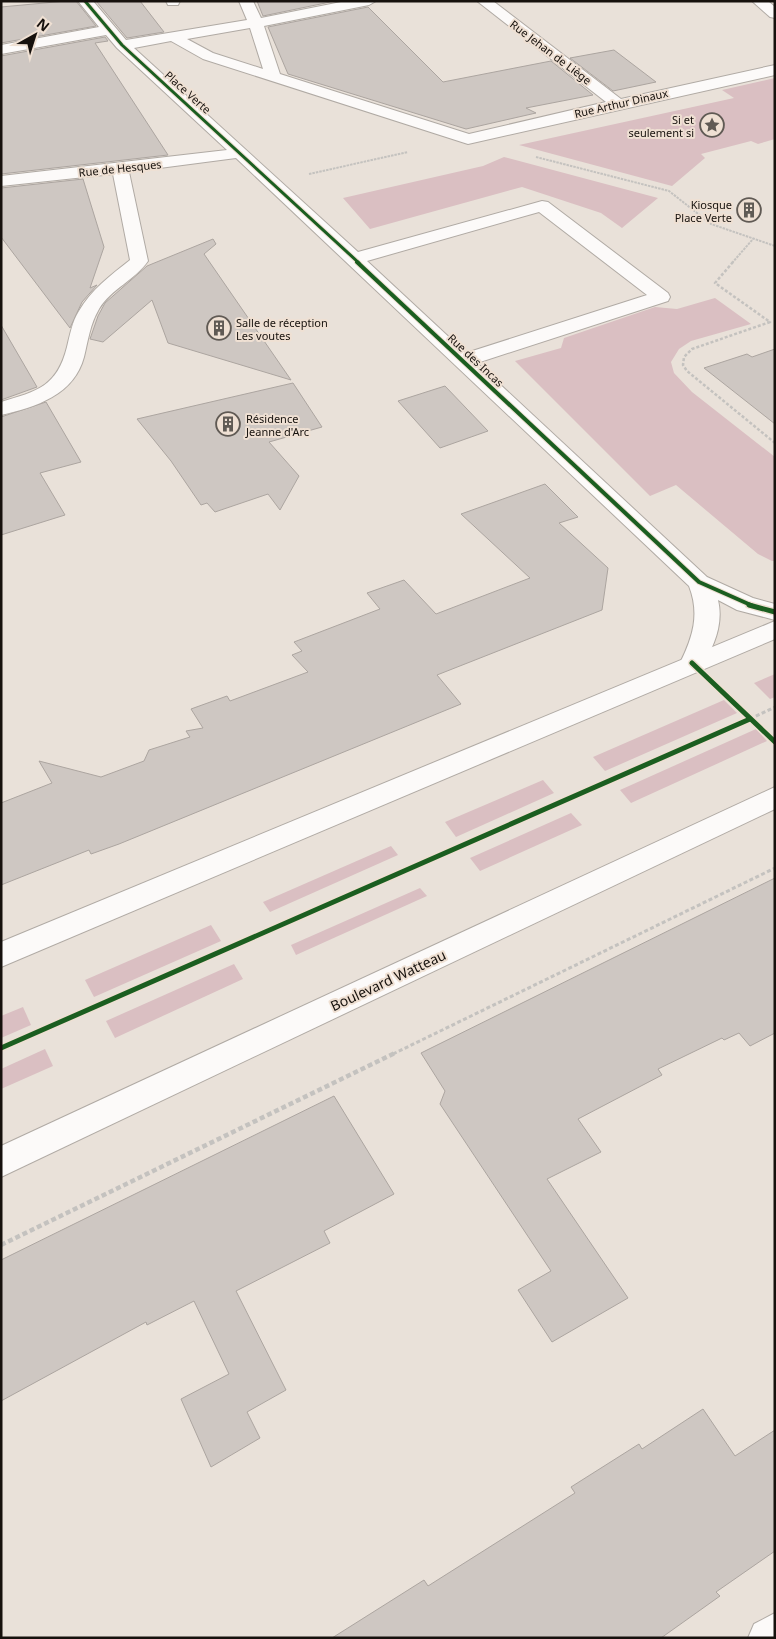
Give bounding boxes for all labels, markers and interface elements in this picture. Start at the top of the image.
north arrow [10,10,60,60]
text: N [33,14,54,35]
street label: Rue Jehan de Liège [507,16,595,88]
street label: Place Verte [162,67,214,117]
street label: Rue Arthur Dinaux [573,85,669,121]
place label: Si et seulement si [628,112,694,140]
place icon: Si et seulement si [699,112,725,138]
street label: Rue de Hesques [78,156,162,180]
place label: Kiosque Place Verte [675,197,732,225]
building icon: Kiosque Place Verte [736,197,762,223]
building icon: Salle de réception Les voutes [206,315,232,341]
place label: Salle de réception Les voutes [236,315,328,343]
street label: Rue des Incas [445,330,507,390]
building icon: Résidence Jeanne d'Arc [215,411,241,437]
place label: Résidence Jeanne d'Arc [245,411,309,439]
street label: Boulevard Watteau [327,945,449,1015]

